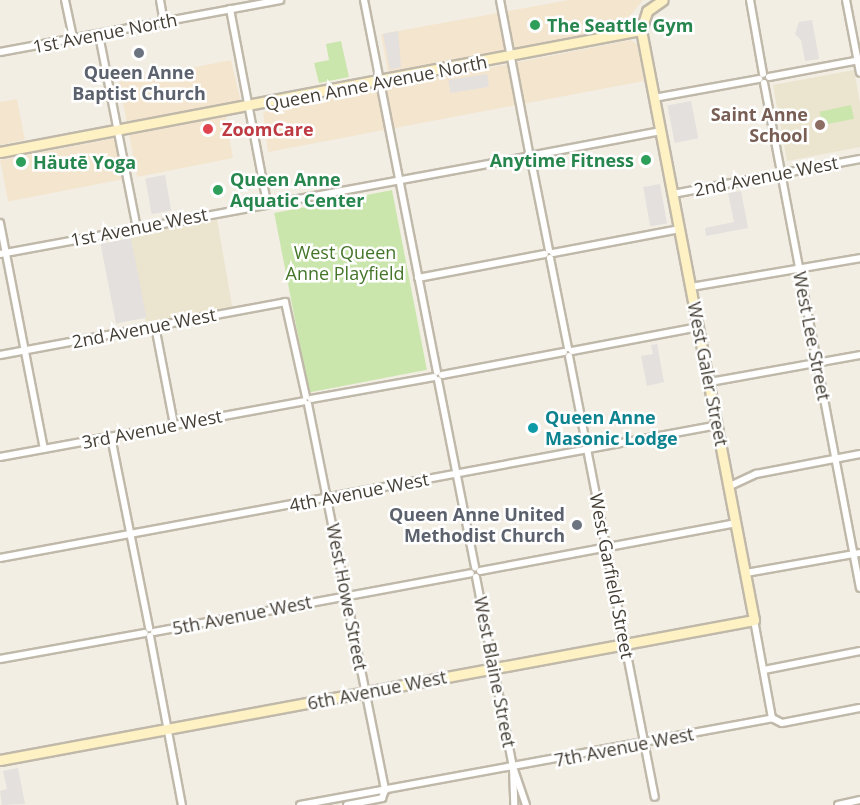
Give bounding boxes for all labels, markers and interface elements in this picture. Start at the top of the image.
street label: 1st Avenue North [31,8,179,58]
place label: The Seattle Gym [547,14,693,36]
marker: The Seattle Gym [528,18,542,32]
marker: Queen Anne Baptist Church [132,46,146,60]
street label: Queen Anne Avenue North [263,51,489,115]
place label: Queen Anne Baptist Church [72,62,206,104]
place label: Saint Anne School [711,104,808,146]
place label: ZoomCare [222,118,314,140]
marker: Saint Anne School [813,118,827,132]
marker: ZoomCare [199,120,217,138]
place label: Anytime Fitness [490,149,634,171]
place label: Häutē Yoga [33,151,136,173]
street label: 2nd Avenue West [692,151,840,201]
marker: Anytime Fitness [639,153,653,167]
marker: Häutē Yoga [14,155,28,169]
place label: Queen Anne Aquatic Center [230,169,364,212]
marker: Queen Anne Aquatic Center [211,183,225,197]
street label: 1st Avenue West [69,203,209,251]
park label: West Queen Anne Playfield [286,242,404,284]
street label: West Lee Street [789,270,835,402]
street label: West Galer Street [683,300,733,448]
street label: 2nd Avenue West [70,303,218,353]
street label: 3rd Avenue West [80,405,224,453]
place label: Queen Anne Masonic Lodge [545,407,678,450]
marker: Queen Anne Masonic Lodge [526,421,540,435]
street label: 4th Avenue West [287,468,431,516]
street label: West Garfield Street [585,491,639,661]
place label: Queen Anne United Methodist Church [389,504,565,546]
marker: Queen Anne United Methodist Church [570,518,584,532]
street label: West Howe Street [322,522,372,672]
street label: 5th Avenue West [170,591,314,639]
street label: West Blaine Street [470,595,520,749]
street label: 6th Avenue West [305,666,449,714]
street label: 7th Avenue West [552,723,696,771]

